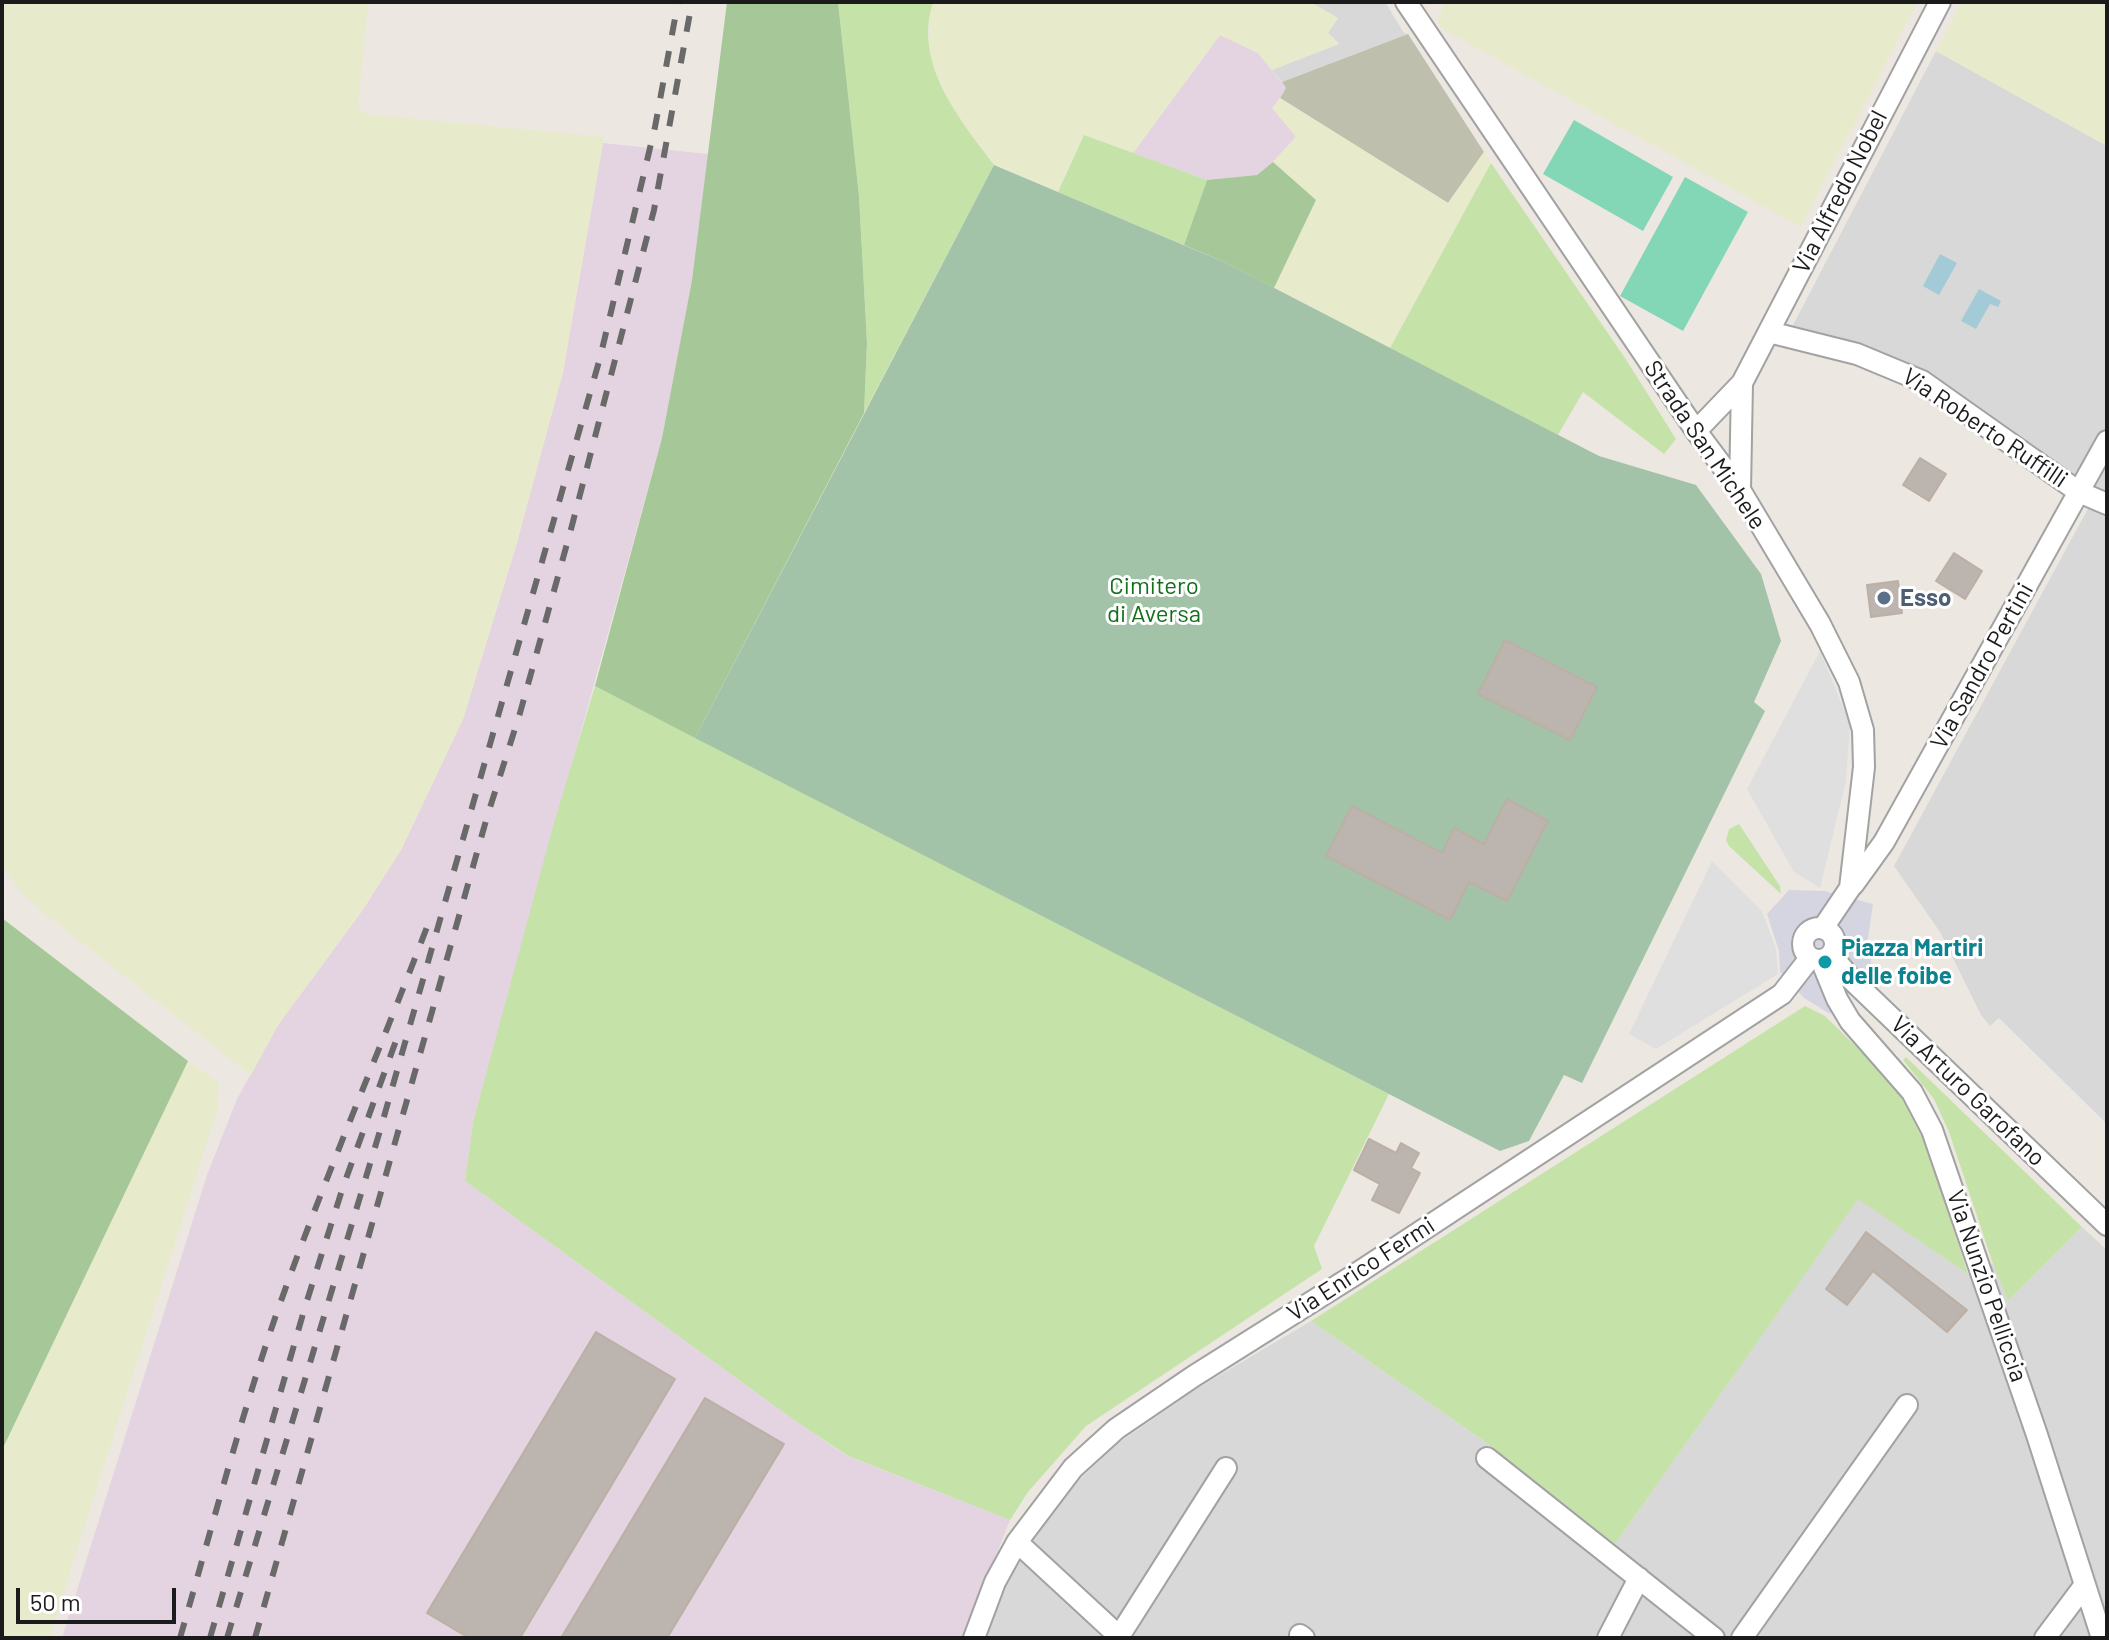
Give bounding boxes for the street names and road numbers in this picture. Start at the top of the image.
street label: Via Alfredo Nobel [1787,106,1893,278]
street label: Strada San Michele [1638,355,1772,535]
street label: Via Roberto Ruffilli [1897,362,2073,494]
street label: Via Sandro Pertini [1924,578,2040,754]
street label: Via Arturo Garofano [1885,1010,2051,1172]
street label: Via Nunzio Pelliccia [1941,1186,2033,1386]
street label: Via Enrico Fermi [1282,1211,1440,1327]

